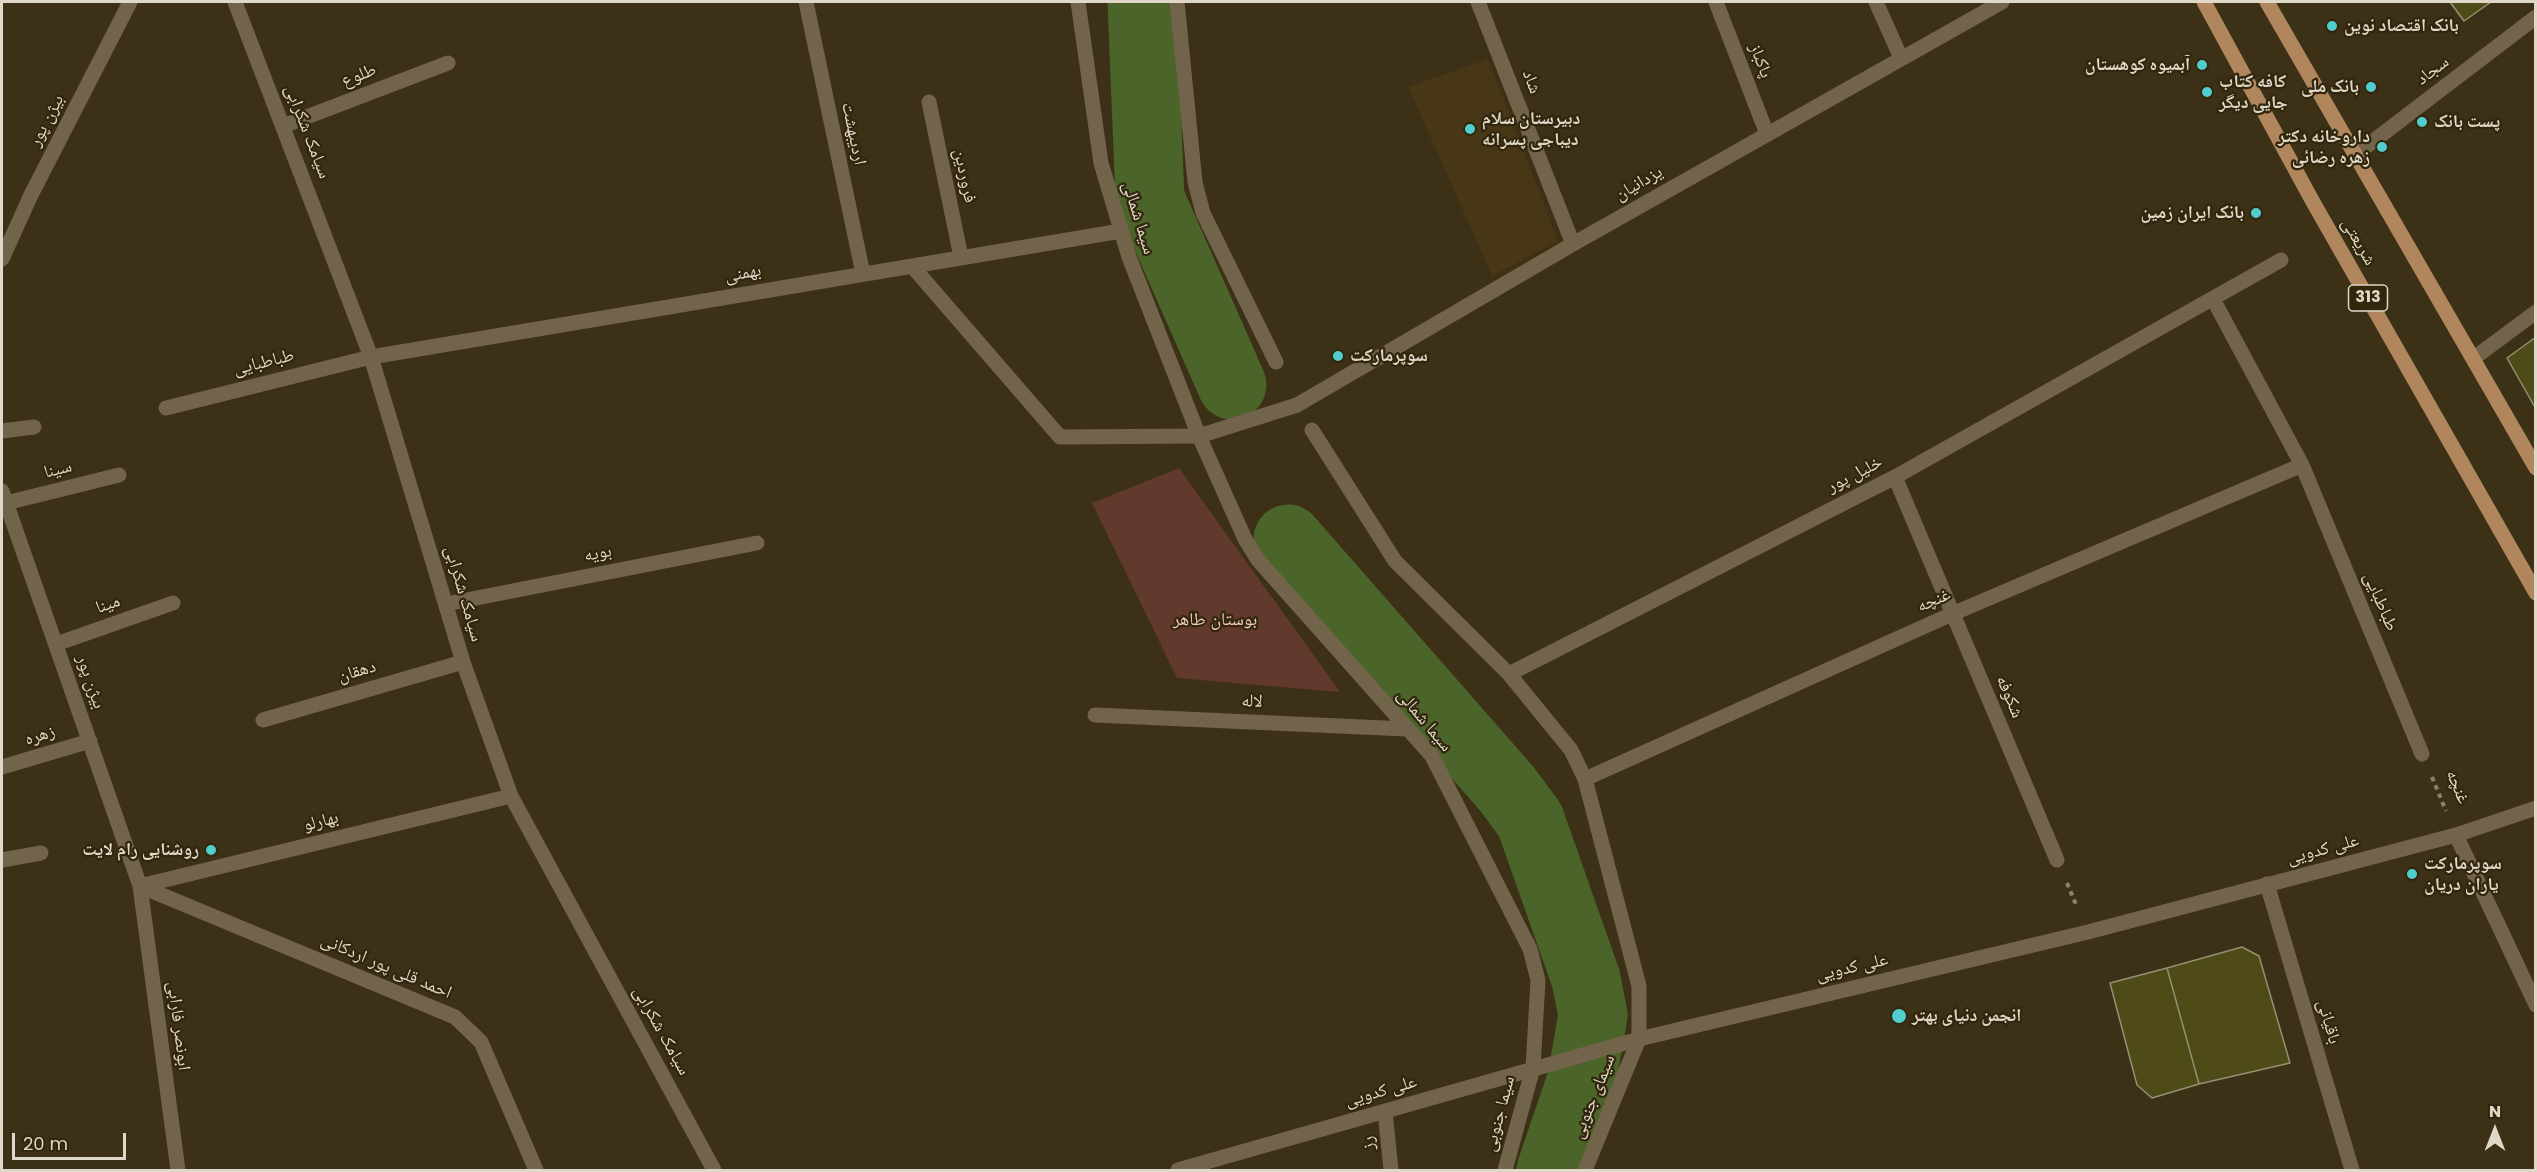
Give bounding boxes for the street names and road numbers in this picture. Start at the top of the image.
street label: پاکباز [1744,41,1776,81]
street label: سجاد [2412,52,2454,90]
street label: طلوع [339,60,379,92]
street label: شاد [1517,67,1545,97]
street label: سیامک شکرابی [279,82,335,182]
street label: بیژن پور [25,91,69,151]
street label: اردیبهشت [836,101,870,167]
street label: فروردین [948,147,980,205]
street label: یزدانیان [1611,162,1667,206]
street label: سیما شمالی [1117,179,1159,257]
street label: شریعتی [2336,214,2380,270]
street label: بهمنی [723,260,763,288]
road number: 313 [2348,285,2388,311]
street label: طباطبایی [231,345,297,381]
street label: خلیل‌ پور [1824,452,1886,498]
street label: سینا [42,456,74,484]
street label: بویه [582,541,614,567]
street label: سیامک شکرابی [439,544,487,644]
street label: طباطبایی [2358,569,2402,635]
street label: غنچه [1914,584,1954,618]
street label: مینا [93,591,123,619]
street label: بیژن پور [71,652,109,712]
street label: دهقان [335,656,379,688]
street label: شکوفه [1990,672,2028,722]
street label: سیما شمالی [1392,685,1456,757]
street label: لاله [1241,691,1263,713]
street label: زهره [22,721,58,751]
street label: غنچه [2441,767,2473,807]
street label: بهارلو [301,807,341,837]
street label: علی کدویی [2285,830,2361,870]
street label: احمد قلی پور اردکانی [317,930,455,1004]
street label: علی کدویی [1814,949,1890,987]
street label: ابونصر فارابی [162,980,194,1072]
street label: سیامک شکرابی [628,983,694,1079]
street label: باقیانی [2311,997,2345,1047]
street label: سیمای جنوبی [1567,1052,1621,1142]
street label: علی کدویی [1343,1071,1419,1113]
street label: سیما جنوبی [1480,1074,1520,1154]
street label: رز [1358,1135,1380,1151]

